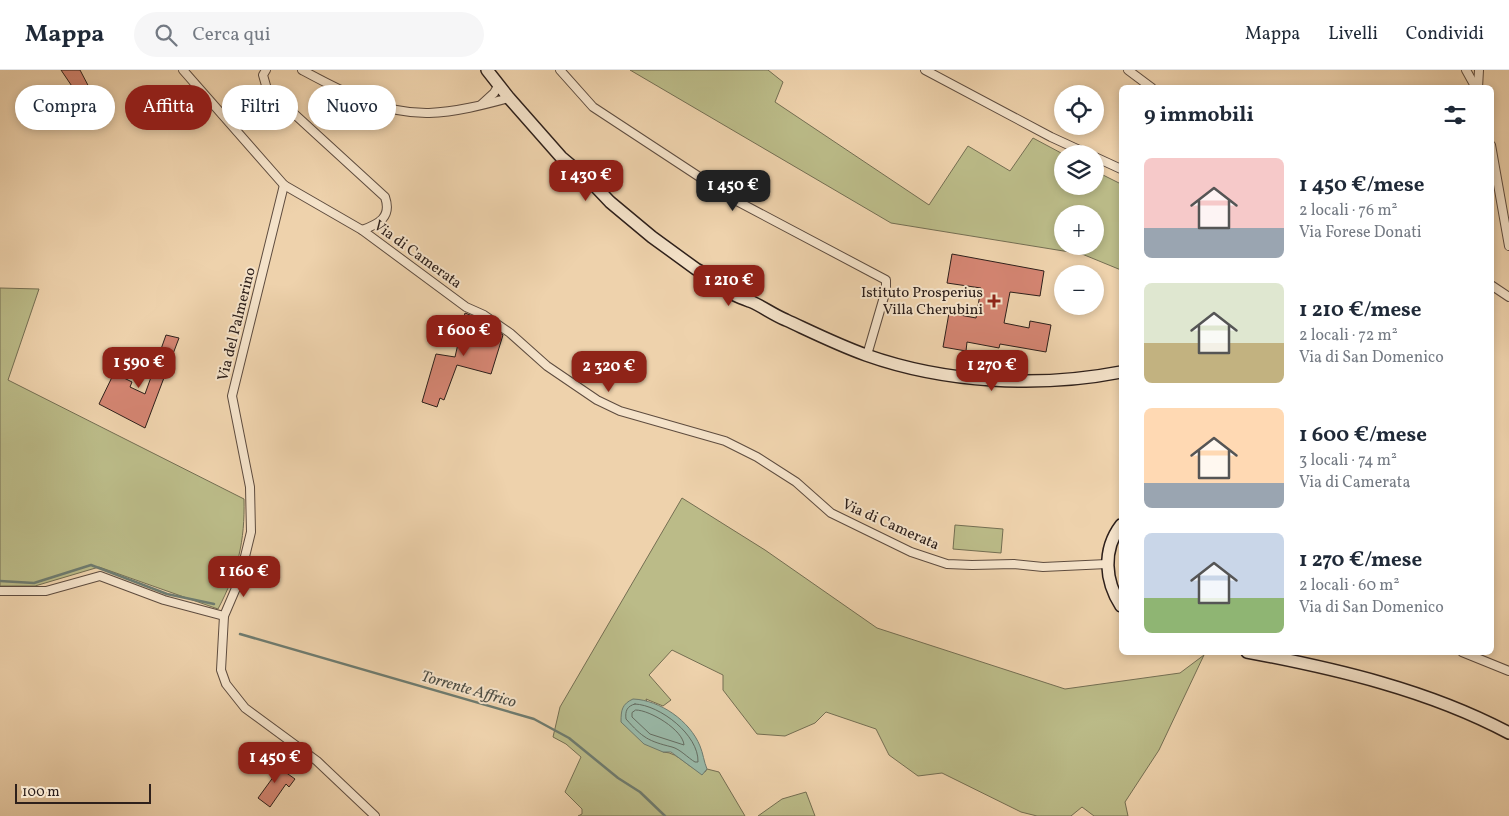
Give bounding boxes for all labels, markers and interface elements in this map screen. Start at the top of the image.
search box [134,12,484,57]
text: Mappa [25,18,104,52]
icon: search [152,21,180,49]
text: Cerca qui [192,22,270,48]
text: Mappa [1245,22,1300,47]
text: Livelli [1328,22,1378,47]
text: Condividi [1406,22,1484,47]
chip: Compra [15,85,115,130]
chip: Affitta [125,85,212,130]
chip: Filtri [222,85,298,130]
chip: Nuovo [308,85,396,130]
map controls [1054,85,1104,315]
button: locate [1054,85,1104,135]
text: 9 immobili [1144,101,1254,130]
icon: filters [1441,101,1469,129]
button: layers [1054,145,1104,195]
pin: 1 430 € [540,160,632,202]
text: 1 430 € [560,165,612,187]
pin: 1 450 € [687,170,779,212]
text: 1 450 €/mese [1299,171,1425,200]
text: 1 450 € [707,175,759,197]
icon: home [1184,178,1244,238]
text: 2 locali · 76 m² [1299,200,1397,222]
button: + [1054,205,1104,255]
street label: Via di Camerata [369,216,466,294]
text: Via Forese Donati [1299,222,1422,244]
pin: 1 210 € [683,264,775,307]
street label: Via del Palmerino [213,265,262,383]
button: − [1054,265,1104,315]
text: 1 210 € [704,270,754,292]
place label: Istituto Prosperius Villa Cherubini [861,283,983,321]
marker: Istituto Prosperius Villa Cherubini [987,294,1001,308]
text: 1 210 €/mese [1299,296,1422,325]
icon: home [1184,303,1244,363]
pin: 1 600 € [418,314,510,357]
text: 1 600 € [437,320,491,342]
text: 2 locali · 72 m² [1299,325,1398,347]
pin: 1 590 € [93,346,185,389]
text: Via di San Domenico [1299,347,1444,369]
pin: 2 320 € [563,350,655,393]
pin: 1 270 € [946,350,1038,392]
text: 1 590 € [113,352,165,374]
text: 1 270 € [967,355,1017,377]
text: 2 320 € [583,356,635,378]
text: 1 600 €/mese [1299,421,1427,450]
icon: home [1184,428,1244,488]
text: 3 locali · 74 m² [1299,450,1397,472]
text: Via di Camerata [1299,472,1410,494]
street label: Via di Camerata [838,495,942,556]
text: 1 270 €/mese [1299,546,1422,575]
icon: home [1184,553,1244,613]
pin: 1 160 € [198,556,290,598]
text: 1 160 € [219,561,269,583]
text: 2 locali · 60 m² [1299,575,1399,597]
text: Via di San Domenico [1299,597,1444,619]
water label: Torrente Affrico [418,666,519,714]
pin: 1 450 € [229,742,321,784]
text: 1 450 € [249,747,301,769]
scale bar [15,781,151,804]
text: 100 m [22,783,60,802]

